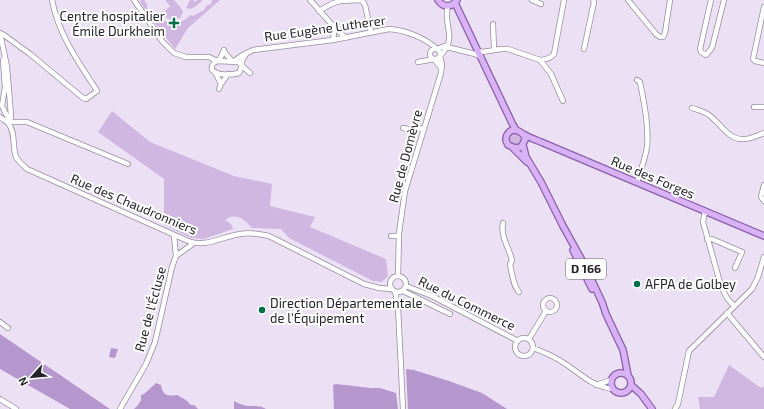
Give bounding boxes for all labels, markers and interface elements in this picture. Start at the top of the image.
place label: Centre hospitalier Émile Durkheim [60,8,165,39]
street label: Rue Eugène Lutherer [263,12,387,44]
marker: Centre hospitalier Émile Durkheim [168,17,180,29]
street label: Rue de Domèvre [385,108,425,204]
street label: Rue des Forges [609,152,697,202]
street label: Rue des Chaudronniers [68,170,200,238]
road number: D 166 [566,259,606,279]
street label: Rue de l'Écluse [130,264,169,353]
street label: Rue du Commerce [416,273,518,333]
place label: AFPA de Golbey [645,276,736,292]
marker: AFPA de Golbey [632,279,642,289]
place label: Direction Départementale de l'Équipement [270,295,423,326]
marker: Direction Départementale de l'Équipement [257,305,267,315]
north arrow [12,357,52,397]
text: N [15,375,30,388]

